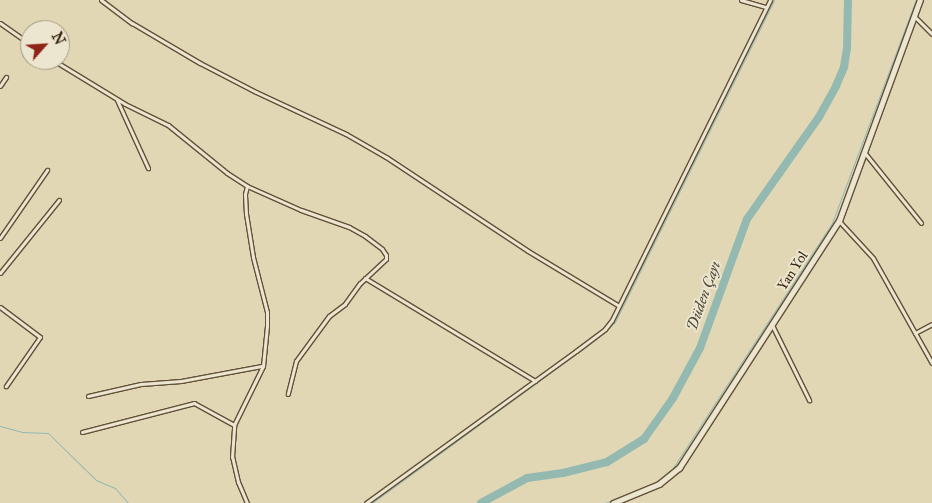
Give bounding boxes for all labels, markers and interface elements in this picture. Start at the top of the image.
north arrow [20,20,70,70]
text: N [48,30,68,48]
street label: Yan Yol [774,248,812,294]
water label: Düden Çayı [683,259,725,333]

